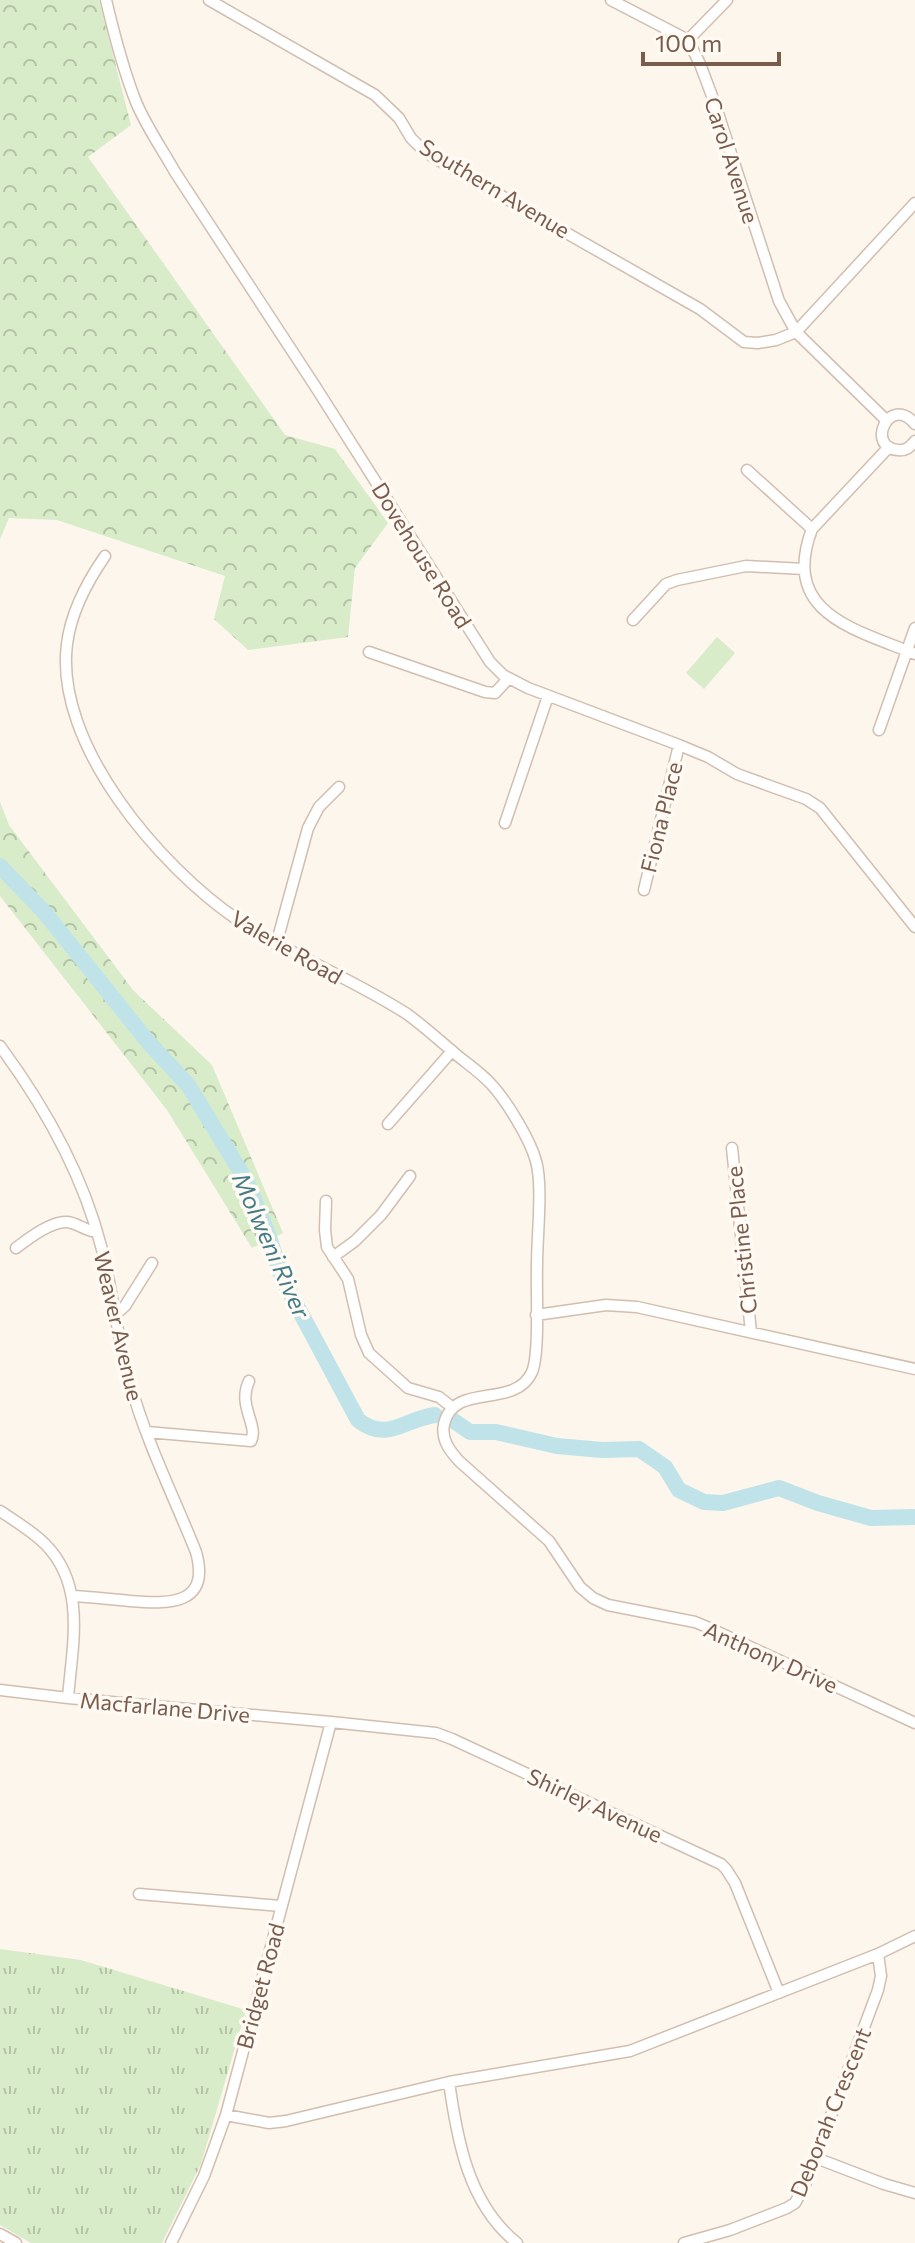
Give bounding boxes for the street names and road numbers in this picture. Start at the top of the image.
street label: Carol Avenue [699,93,765,227]
street label: Southern Avenue [415,133,575,243]
street label: Dovehouse Road [366,477,478,633]
street label: Fiona Place [634,759,688,875]
street label: Valerie Road [226,904,348,990]
street label: Christine Place [720,1165,762,1315]
street label: Weaver Avenue [89,1249,149,1403]
street label: Anthony Drive [700,1615,842,1699]
street label: Macfarlane Drive [79,1686,251,1728]
street label: Shirley Avenue [523,1762,667,1848]
street label: Bridget Road [230,1920,290,2052]
street label: Deborah Crescent [784,2023,876,2201]

